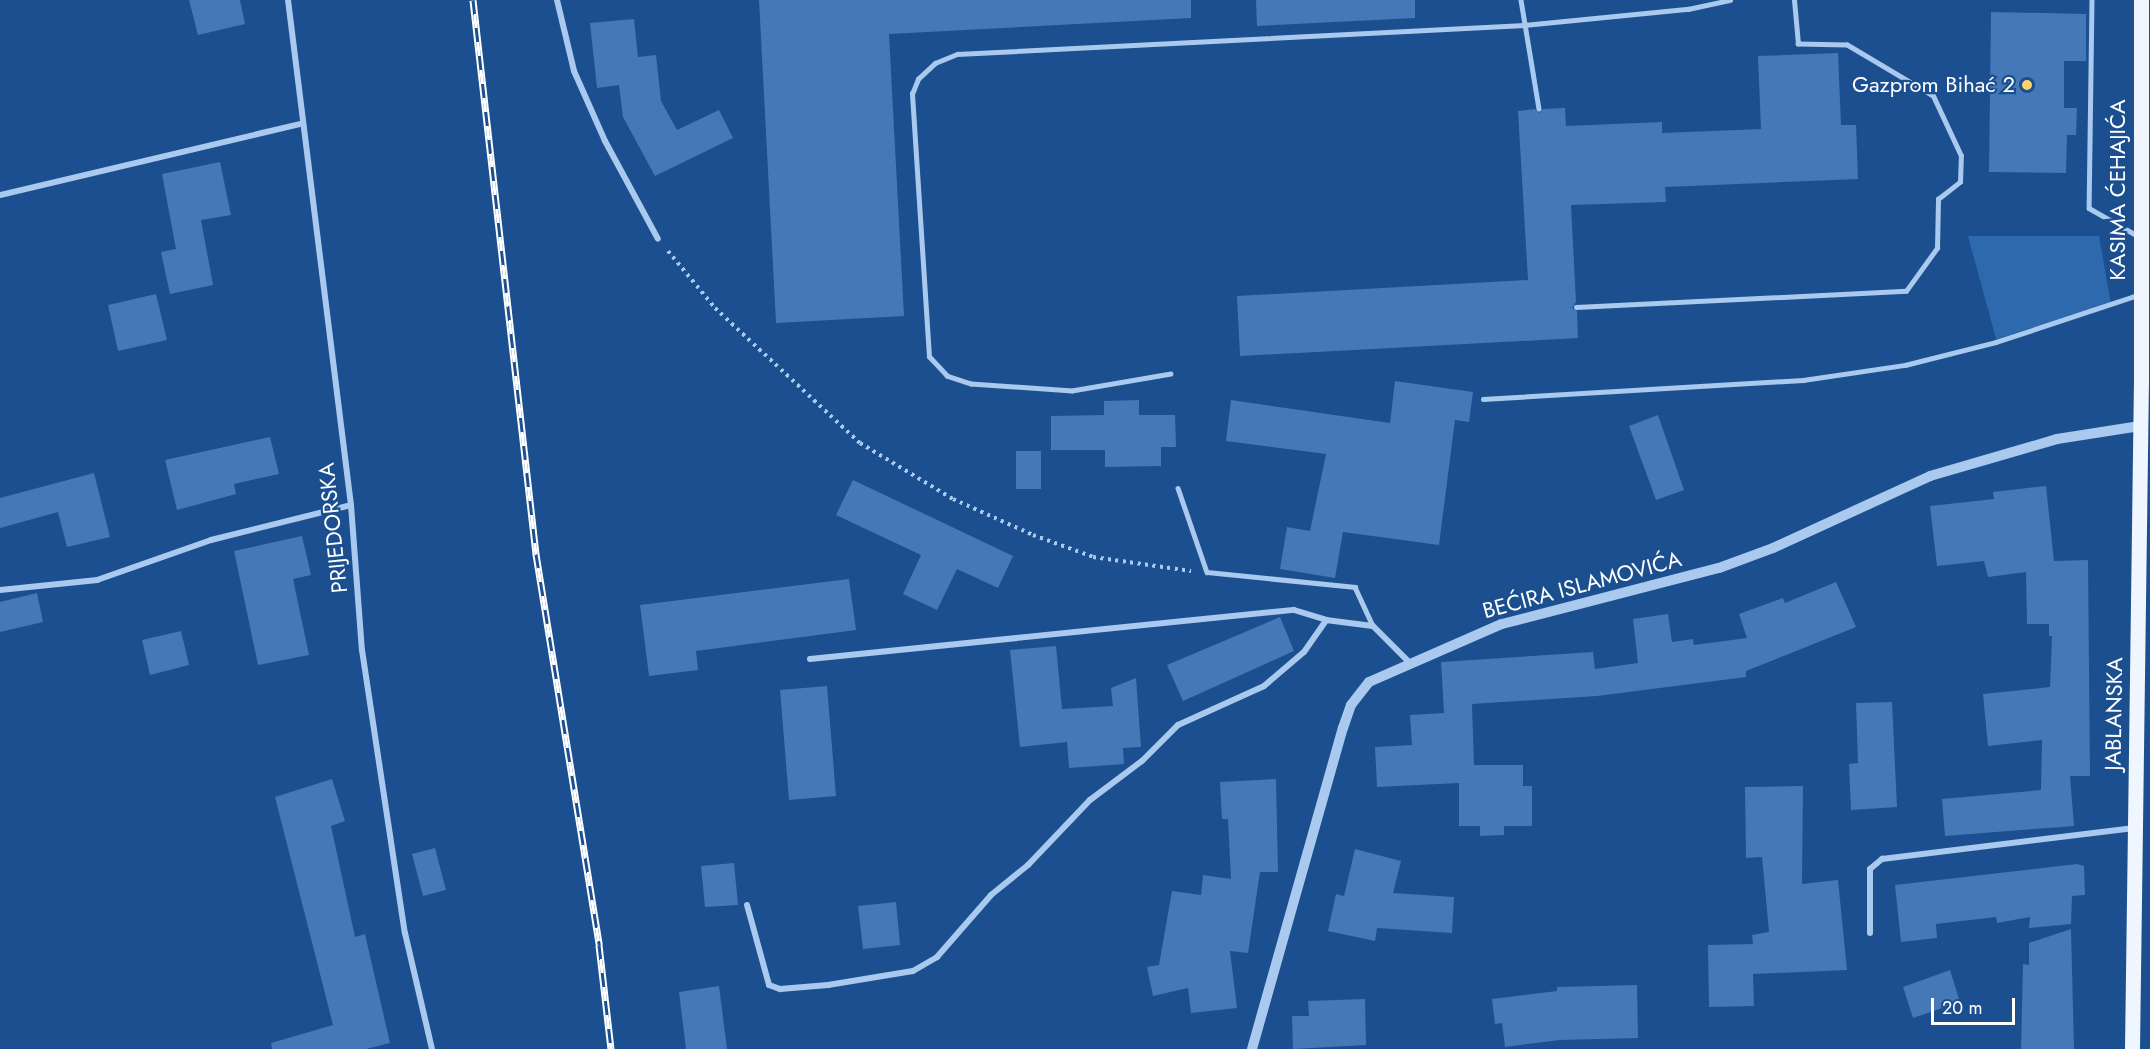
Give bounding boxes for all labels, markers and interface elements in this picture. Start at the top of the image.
place label: Gazprom Bihać 2 [1852,72,2015,98]
marker: Gazprom Bihać 2 [2020,78,2034,92]
street label: KASIMA ĆEHAJIĆA [2105,99,2131,281]
street label: PRIJEDORSKA [313,462,353,594]
street label: BEĆIRA ISLAMOVIĆA [1480,546,1684,624]
street label: JABLANSKA [2100,657,2128,771]
scale bar [1934,986,2018,1024]
text: 20 m [1942,995,1982,1021]

